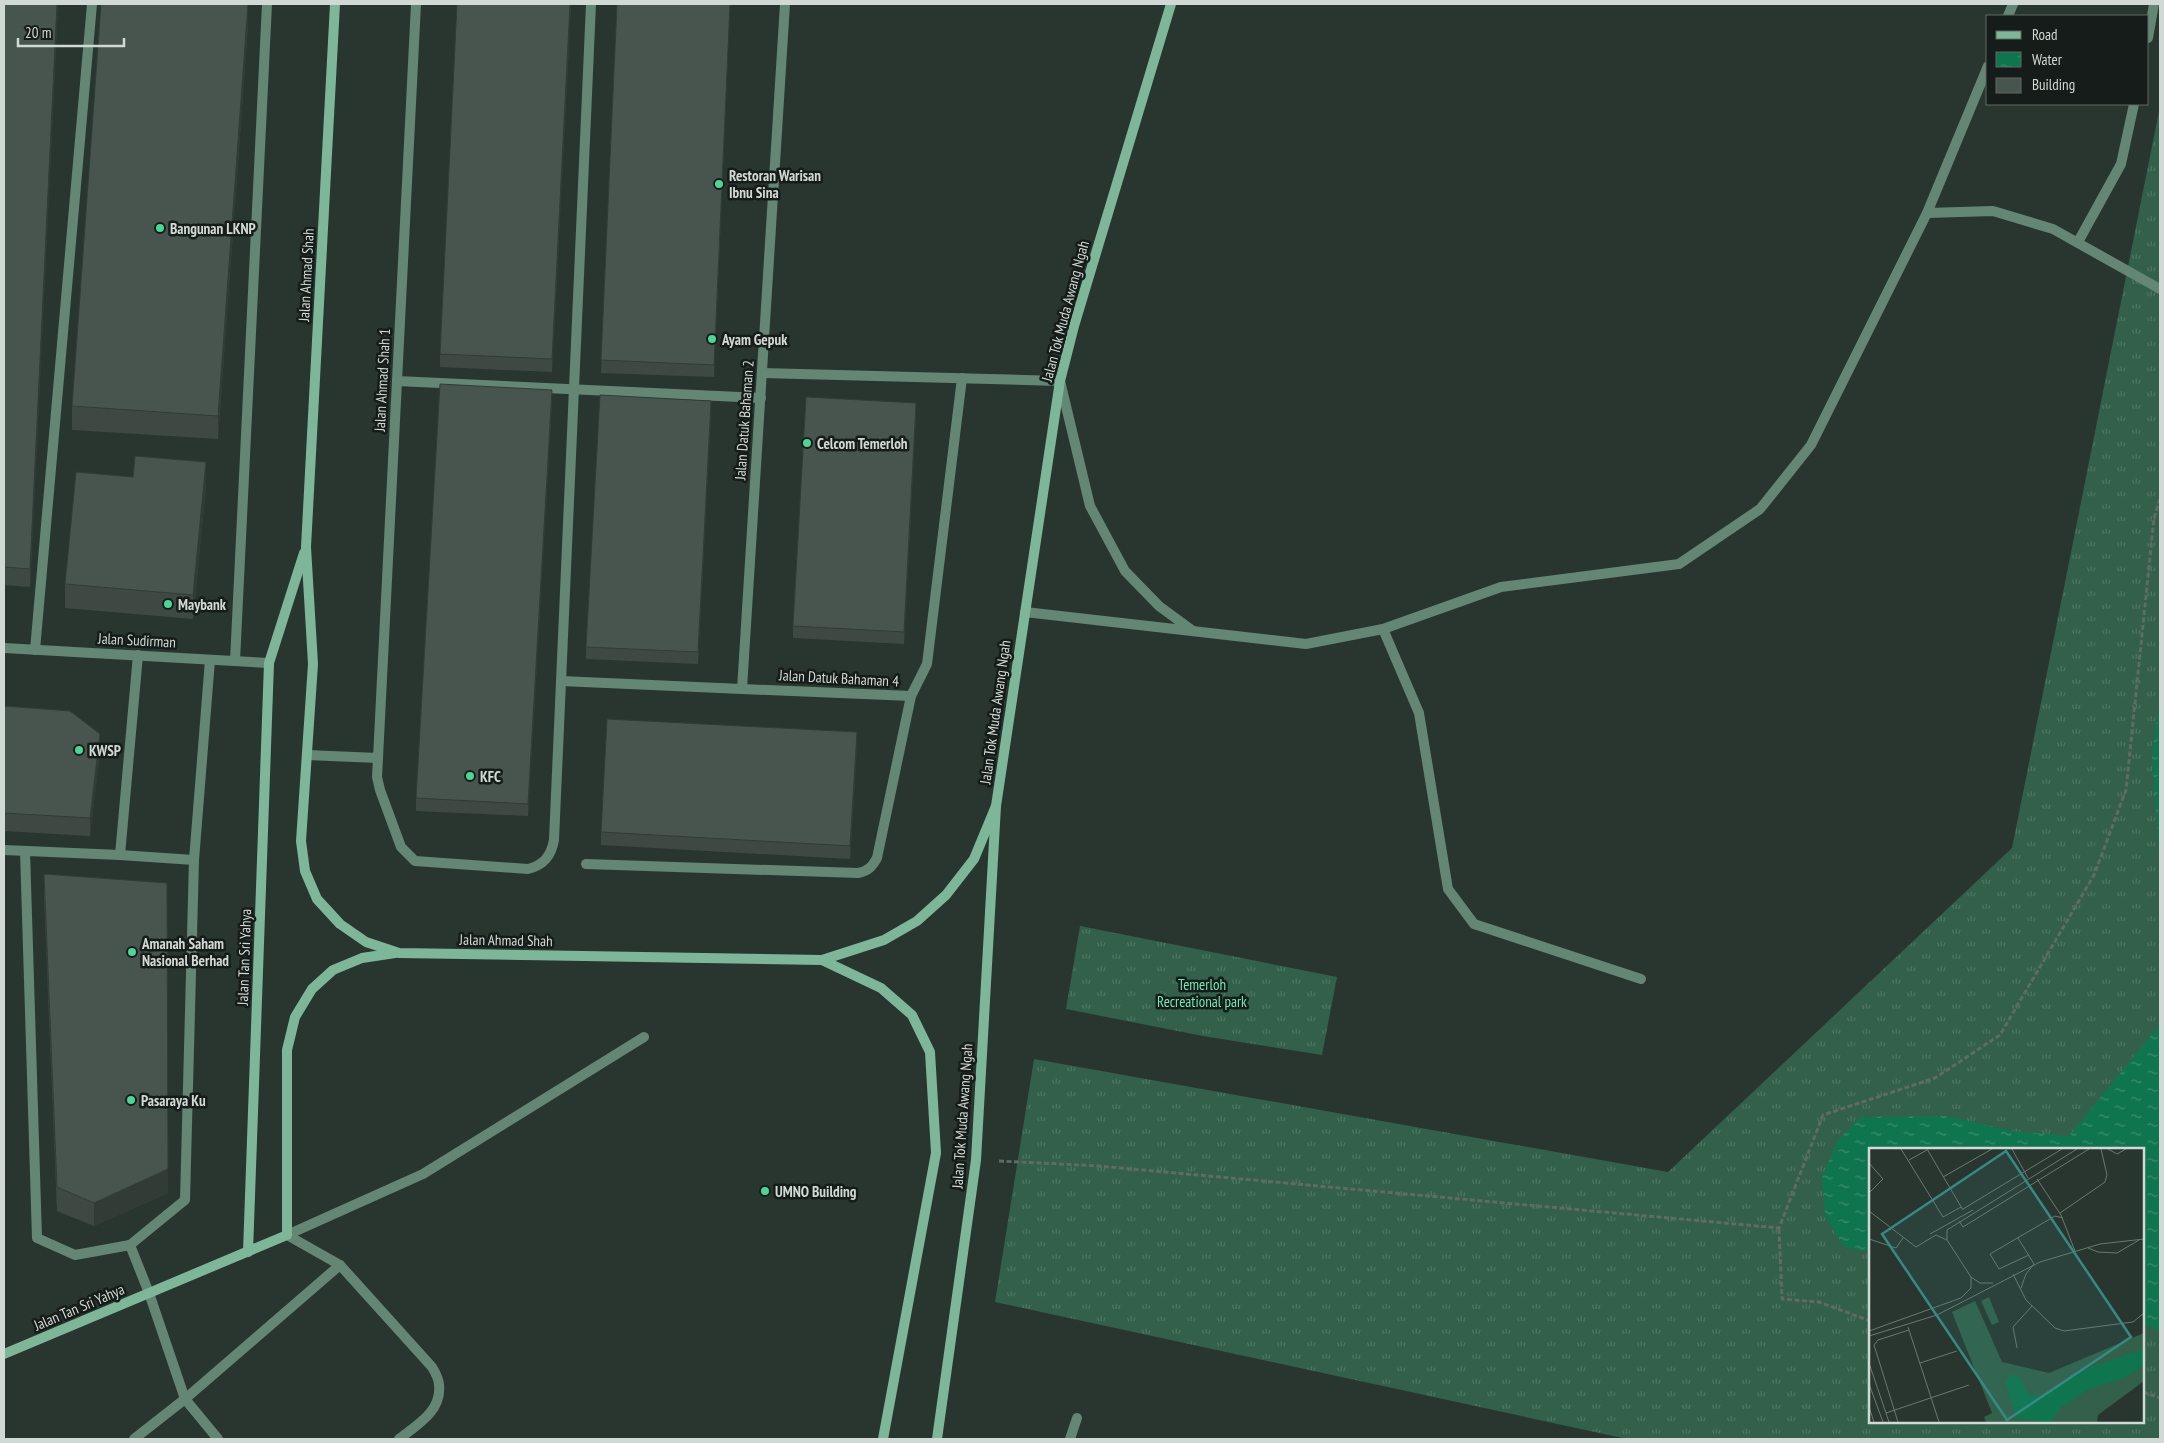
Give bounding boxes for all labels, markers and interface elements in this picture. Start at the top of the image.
scale bar [18,15,124,47]
legend [1986,15,2149,105]
text: 20 m [25,23,51,42]
text: Road [2032,25,2058,44]
text: Water [2032,50,2063,69]
text: Building [2032,75,2075,94]
place label: Restoran Warisan Ibnu Sina [729,166,821,202]
marker: Restoran Warisan Ibnu Sina [713,178,725,190]
place label: Bangunan LKNP [170,219,256,238]
marker: Bangunan LKNP [154,222,166,234]
street label: Jalan Ahmad Shah [294,228,318,323]
street label: Jalan Tok Muda Awang Ngah [1037,238,1093,385]
street label: Jalan Ahmad Shah 1 [370,328,394,433]
place label: Ayam Gepuk [721,330,788,349]
marker: Ayam Gepuk [706,333,718,345]
street label: Jalan Datuk Bahaman 2 [730,359,758,482]
place label: Celcom Temerloh [817,434,908,453]
marker: Celcom Temerloh [801,437,813,449]
place label: Maybank [178,595,227,614]
marker: Maybank [162,598,174,610]
street label: Jalan Sudirman [97,628,176,652]
street label: Jalan Tok Muda Awang Ngah [975,639,1015,786]
street label: Jalan Datuk Bahaman 4 [778,665,900,691]
place label: KWSP [89,741,121,760]
marker: KWSP [73,744,85,756]
place label: KFC [480,767,501,786]
marker: KFC [464,770,476,782]
street label: Jalan Tan Sri Yahya [233,908,255,1007]
street label: Jalan Ahmad Shah [458,930,553,950]
place label: Amanah Saham Nasional Berhad [141,934,229,970]
marker: Amanah Saham Nasional Berhad [126,946,138,958]
park label: Temerloh Recreational park [1157,975,1247,1011]
street label: Jalan Tok Muda Awang Ngah [947,1043,977,1190]
place label: Pasaraya Ku [141,1091,206,1110]
marker: Pasaraya Ku [125,1094,137,1106]
inset map [1869,1148,2144,1423]
place label: UMNO Building [775,1182,857,1201]
marker: UMNO Building [759,1185,771,1197]
street label: Jalan Tan Sri Yahya [30,1279,127,1335]

